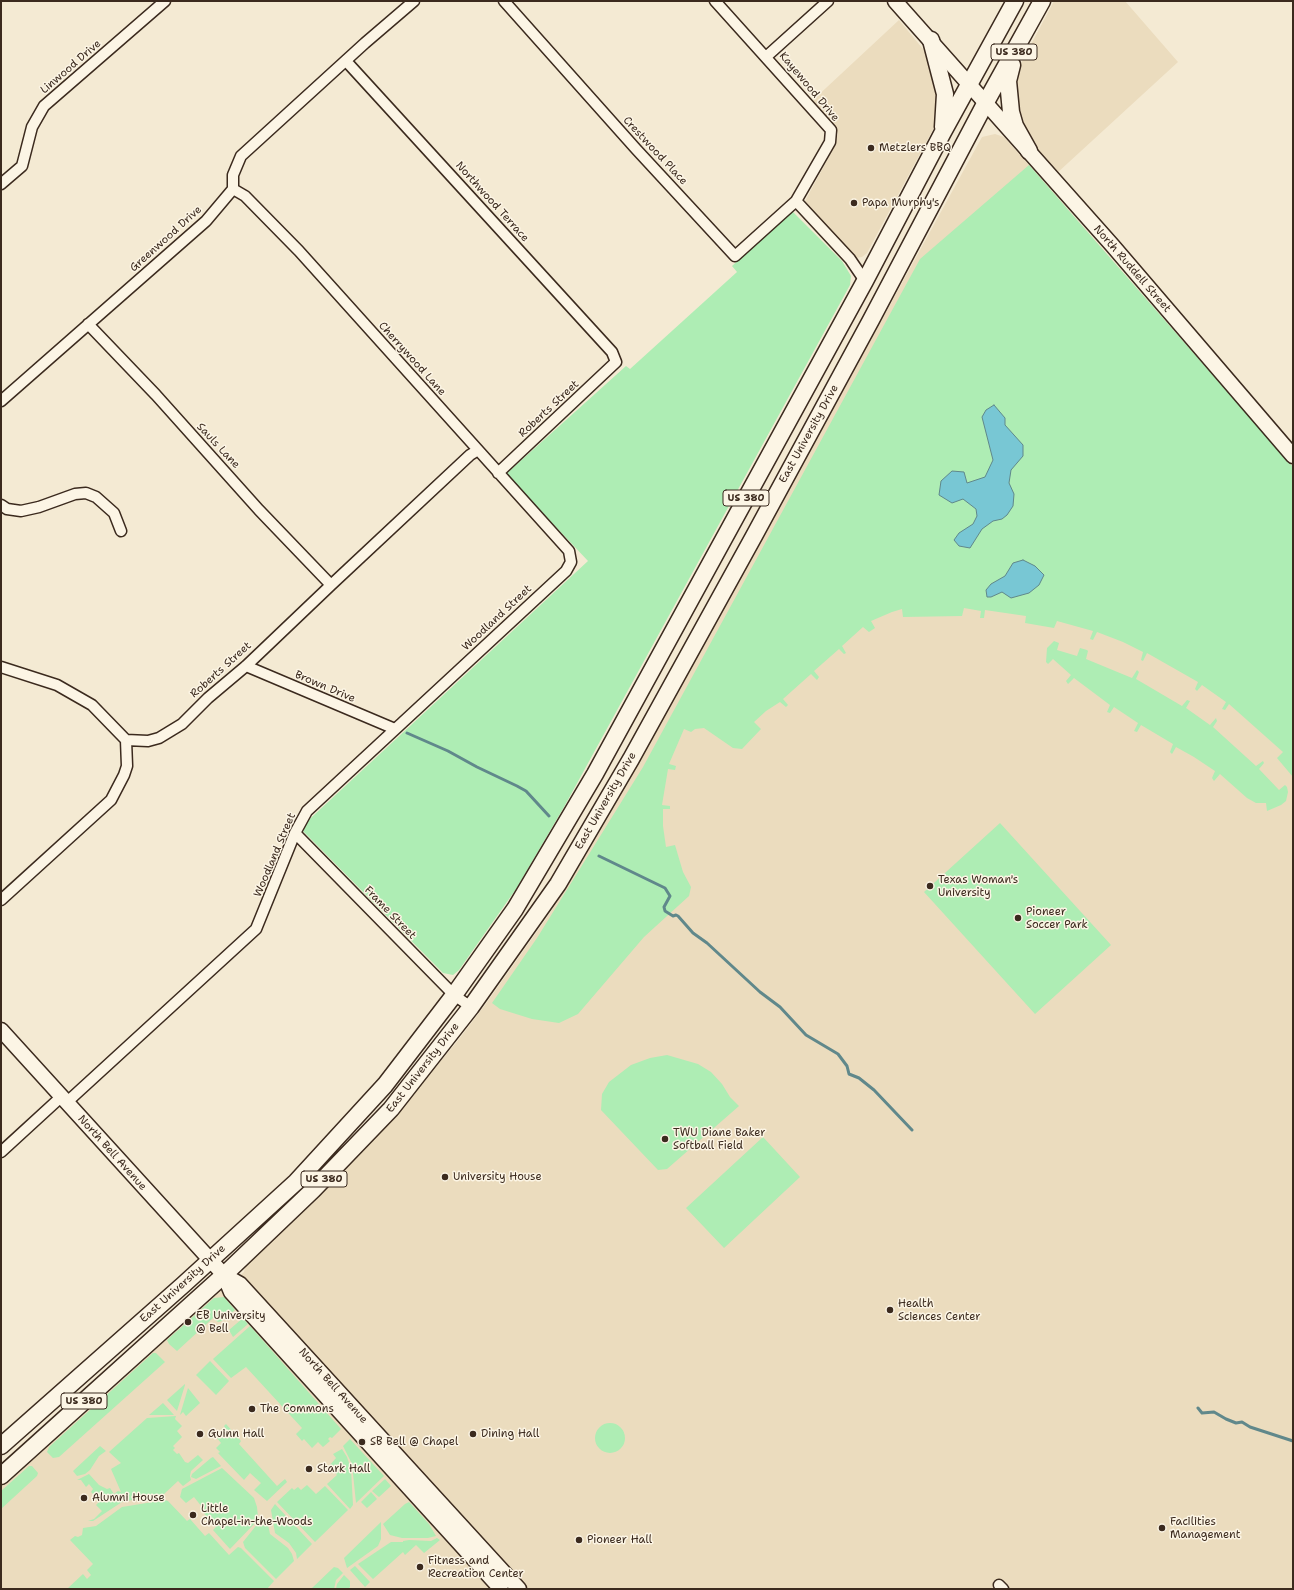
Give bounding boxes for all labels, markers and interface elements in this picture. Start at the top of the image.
street label: Linwood Drive [38,37,104,97]
road number: US 380 [991,44,1037,60]
street label: Kayewood Drive [776,50,842,124]
street label: Crestwood Place [620,114,690,188]
place label: Metzlers BBQ [879,141,951,155]
marker: Metzlers BBQ [866,143,876,153]
street label: Northwood Terrace [452,159,532,245]
place label: Papa Murphy's [862,196,939,210]
marker: Papa Murphy's [849,198,859,208]
street label: Greenwood Drive [127,203,205,275]
street label: North Ruddell Street [1091,223,1173,315]
street label: Cherrywood Lane [375,319,449,399]
street label: Roberts Street [516,378,582,440]
street label: East University Drive [776,382,842,486]
street label: Sauls Lane [194,421,242,471]
road number: US 380 [723,490,769,506]
street label: Woodland Street [459,582,535,654]
street label: Roberts Street [188,639,254,701]
street label: Brown Drive [293,668,357,706]
street label: East University Drive [573,750,639,852]
street label: Woodland Street [251,811,299,899]
place label: Texas Woman's University [938,873,1018,899]
marker: Texas Woman's University [925,881,935,891]
street label: Frame Street [361,884,419,942]
place label: Pioneer Soccer Park [1026,905,1088,931]
marker: Pioneer Soccer Park [1013,913,1023,923]
street label: East University Drive [384,1020,462,1116]
street label: North Bell Avenue [75,1113,149,1193]
place label: TWU Diane Baker Softball Field [673,1126,766,1152]
marker: TWU Diane Baker Softball Field [660,1134,670,1144]
place label: University House [453,1170,542,1184]
road number: US 380 [301,1171,347,1187]
marker: University House [440,1172,450,1182]
street label: East University Drive [138,1242,228,1326]
place label: Health Sciences Center [898,1297,981,1323]
marker: Health Sciences Center [885,1305,895,1315]
place label: EB University @ Bell [196,1309,266,1335]
marker: EB University @ Bell [183,1317,193,1327]
street label: North Bell Avenue [296,1346,370,1426]
road number: US 380 [61,1393,107,1409]
place label: The Commons [260,1402,334,1416]
marker: The Commons [247,1404,257,1414]
place label: Guinn Hall [208,1427,264,1441]
place label: Dining Hall [481,1427,539,1441]
marker: Guinn Hall [195,1429,205,1439]
marker: Dining Hall [468,1429,478,1439]
place label: SB Bell @ Chapel [370,1435,458,1449]
marker: SB Bell @ Chapel [357,1437,367,1447]
place label: Stark Hall [317,1462,370,1476]
marker: Stark Hall [304,1464,314,1474]
place label: Alumni House [92,1491,165,1505]
marker: Alumni House [79,1493,89,1503]
place label: Little Chapel-in-the-Woods [201,1502,312,1528]
marker: Little Chapel-in-the-Woods [188,1510,198,1520]
place label: Facilities Management [1170,1515,1241,1541]
marker: Facilities Management [1157,1523,1167,1533]
place label: Pioneer Hall [587,1533,652,1547]
marker: Pioneer Hall [574,1535,584,1545]
place label: Fitness and Recreation Center [428,1554,524,1580]
marker: Fitness and Recreation Center [415,1562,425,1572]

